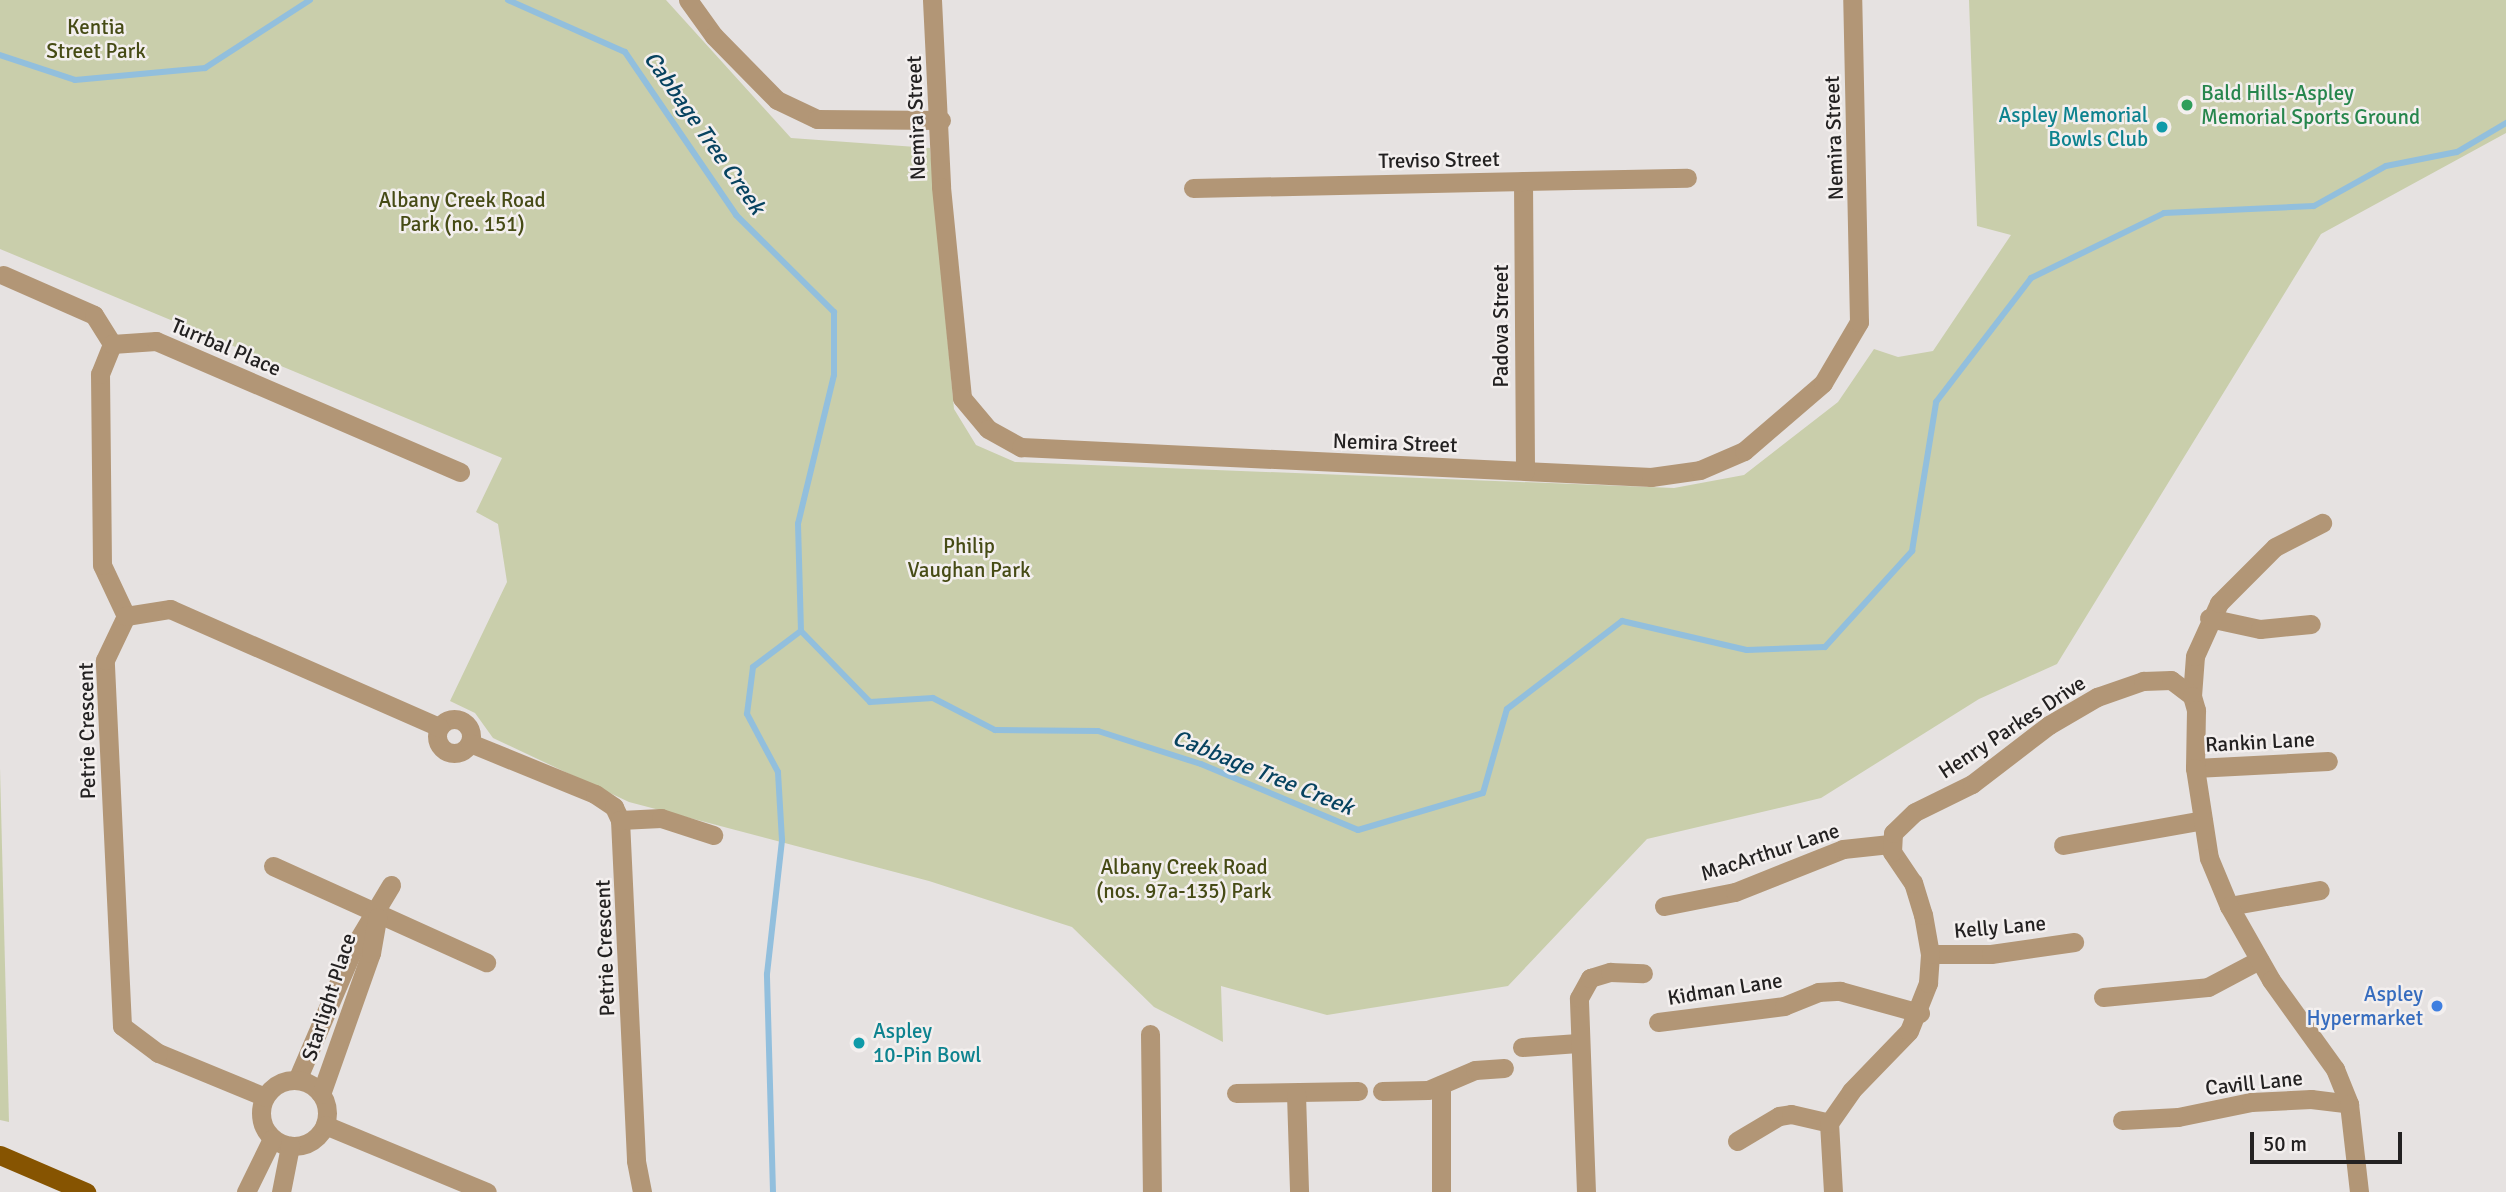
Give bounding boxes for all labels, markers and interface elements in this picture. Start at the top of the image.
park label: Kentia Street Park [46,14,146,64]
water label: Cabbage Tree Creek [637,46,771,220]
street label: Nemira Street [901,55,931,181]
street label: Nemira Street [1819,75,1849,201]
place label: Bald Hills-Aspley Memorial Sports Ground [2201,80,2420,130]
marker: Bald Hills-Aspley Memorial Sports Ground [2179,97,2195,113]
place label: Aspley Memorial Bowls Club [1998,102,2148,152]
marker: Aspley Memorial Bowls Club [2154,119,2170,135]
street label: Treviso Street [1378,146,1500,174]
park label: Albany Creek Road Park (no. 151) [378,187,546,237]
street label: Padova Street [1488,264,1514,388]
street label: Turrbal Place [167,313,285,381]
street label: Nemira Street [1332,428,1458,458]
park label: Philip Vaughan Park [908,533,1030,583]
street label: Petrie Crescent [73,662,101,800]
street label: Henry Parkes Drive [1934,670,2090,784]
water label: Cabbage Tree Creek [1168,724,1358,822]
street label: Rankin Lane [2204,727,2316,757]
street label: MacArthur Lane [1697,818,1843,886]
park label: Albany Creek Road (nos. 97a-135) Park [1096,854,1272,904]
street label: Petrie Crescent [590,879,620,1017]
street label: Kelly Lane [1953,910,2047,944]
street label: Starlight Place [297,930,361,1064]
street label: Kidman Lane [1666,967,1784,1011]
place label: Aspley Hypermarket [2307,981,2423,1031]
marker: Aspley Hypermarket [2429,998,2445,1014]
place label: Aspley 10-Pin Bowl [873,1018,981,1068]
marker: Aspley 10-Pin Bowl [851,1035,867,1051]
street label: Cavill Lane [2204,1065,2304,1101]
scale bar [2254,1118,2406,1162]
text: 50 m [2263,1131,2307,1157]

